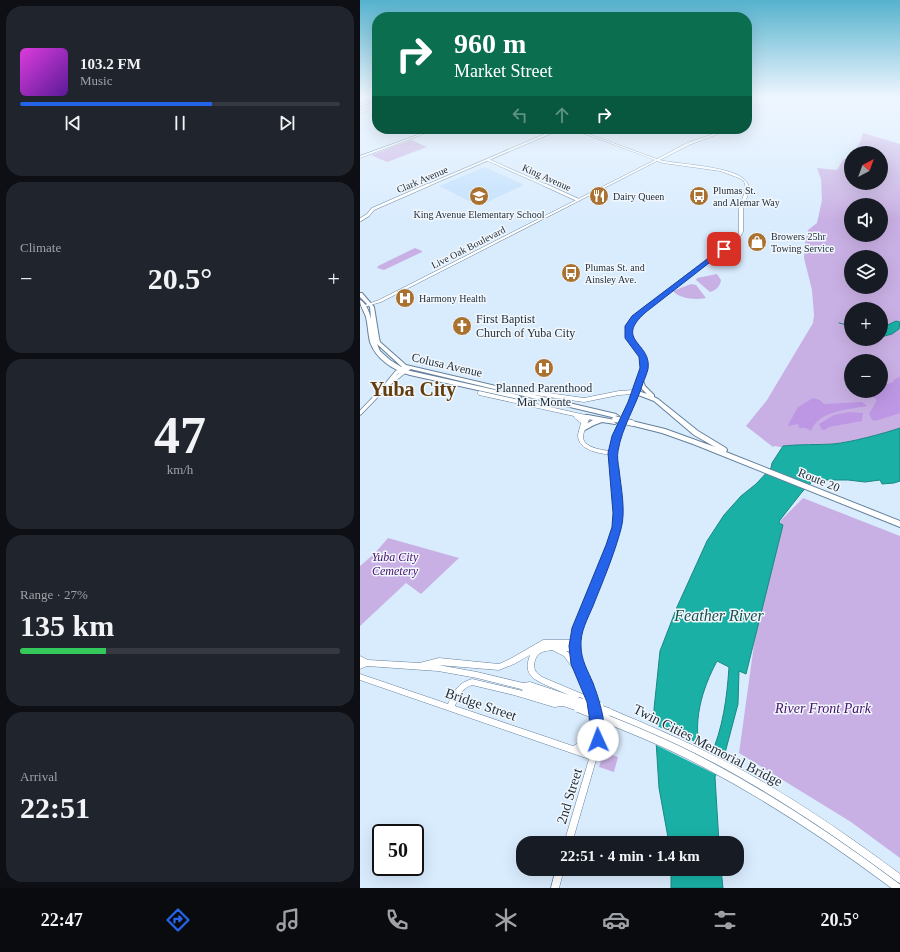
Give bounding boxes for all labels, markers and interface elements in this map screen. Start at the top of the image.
icon: right [388,28,440,80]
text: 960 m [454,28,526,59]
text: 103.2 FM [80,56,141,72]
text: Market Street [454,61,552,81]
text: Music [80,73,113,88]
icon: left [509,104,531,126]
icon: ahead [551,104,573,126]
icon: right [593,104,615,126]
icon: previous [62,112,84,134]
icon: pause [169,112,191,134]
icon: next [276,112,298,134]
north arrow [844,146,888,190]
map controls [844,146,888,398]
street label: King Avenue [521,162,573,193]
street label: Clark Avenue [395,164,450,195]
school or university icon: King Avenue Elementary School [468,185,490,207]
restaurant icon: Dairy Queen [588,185,610,207]
bus stop icon: Plumas St. and Alemar Way [688,185,710,207]
place label: Plumas St. and Alemar Way [713,185,780,208]
place label: Dairy Queen [613,191,664,202]
button: sound [844,198,888,242]
place label: King Avenue Elementary School [413,209,545,220]
street label: Live Oak Boulevard [429,224,507,271]
shop icon: Browers 25hr Towing Service [746,231,768,253]
place label: Browers 25hr Towing Service [771,231,834,254]
pin [707,232,741,266]
icon: arrive [713,238,735,260]
text: Climate [20,240,61,255]
button: layers [844,250,888,294]
text: 20.5° [148,262,212,295]
bus stop icon: Plumas St. and Ainsley Ave. [560,262,582,284]
place label: Plumas St. and Ainsley Ave. [585,262,645,285]
text: − [20,266,32,291]
text: + [328,266,340,291]
hospital icon: Harmony Health [394,287,416,309]
place label: Harmony Health [419,293,486,304]
button: + [844,302,888,346]
place label: First Baptist Church of Yuba City [476,312,575,340]
church icon: First Baptist Church of Yuba City [451,315,473,337]
street label: Colusa Avenue [410,350,484,380]
button: − [844,354,888,398]
hospital icon: Planned Parenthood Mar Monte [533,357,555,379]
district label: Yuba City [370,378,456,401]
place label: Planned Parenthood Mar Monte [496,381,592,409]
text: 47 [154,407,206,464]
text: km/h [167,462,193,477]
street label: Route 20 [796,465,842,495]
park label: Yuba City Cemetery [372,550,419,578]
text: Range · 27% [20,587,88,602]
water label: Feather River [673,607,764,624]
text: 135 km [20,609,114,642]
street label: Bridge Street [443,685,518,724]
street label: Twin Cities Memorial Bridge [631,701,785,790]
park label: River Front Park [774,701,872,716]
position arrow [577,719,619,761]
street label: 2nd Street [554,767,585,826]
text: Arrival [20,769,58,784]
text: 22:51 [20,791,90,824]
speed limit sign: 50 [372,824,424,876]
text: 22:51 · 4 min · 1.4 km [560,848,700,864]
icon: directions [164,906,192,934]
icon: music [274,906,302,934]
icon: phone [383,906,411,934]
icon: climate [492,906,520,934]
icon: car [602,906,630,934]
icon: filters [711,906,739,934]
text: 22:47 [41,910,83,930]
text: 20.5° [821,910,859,930]

